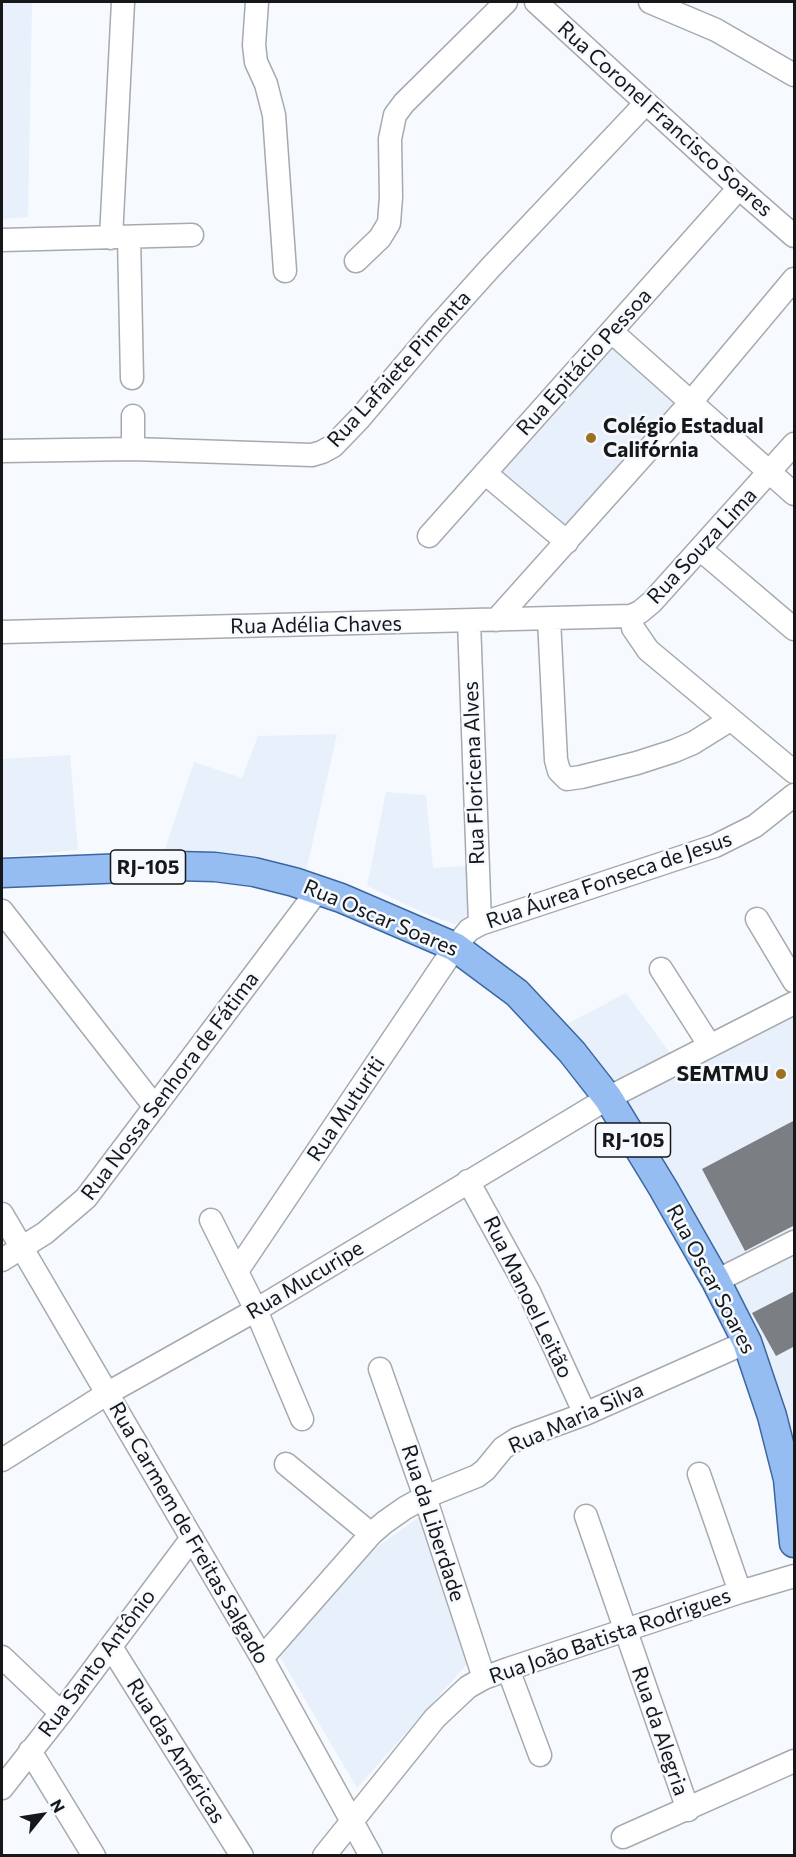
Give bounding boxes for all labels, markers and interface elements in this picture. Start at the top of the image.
street label: Rua Coronel Francisco Soares [552,16,778,222]
street label: Rua Epitácio Pessoa [511,283,657,441]
street label: Rua Lafaiete Pimenta [322,285,476,453]
place label: Colégio Estadual Califórnia [603,413,764,463]
marker: Colégio Estadual Califórnia [584,431,598,445]
street label: Rua Souza Lima [642,483,762,609]
street label: Rua Adélia Chaves [230,611,402,639]
street label: Rua Floricena Alves [458,681,490,865]
street label: Rua Áurea Fonseca de Jesus [483,826,735,934]
road number: RJ-105 [110,850,186,884]
street label: Rua Oscar Soares [300,874,462,962]
street label: Rua Nossa Senhora de Fátima [76,967,264,1205]
street label: Rua Muturiti [302,1052,390,1166]
place label: SEMTMU [677,1061,769,1087]
marker: SEMTMU [774,1067,788,1081]
road number: RJ-105 [596,1123,670,1157]
street label: Rua Oscar Soares [661,1200,761,1358]
street label: Rua Manoel Leitão [478,1212,578,1382]
street label: Rua Mucuripe [242,1235,368,1325]
street label: Rua Maria Silva [505,1377,647,1459]
street label: Rua Carmem de Freitas Salgado [104,1398,274,1668]
street label: Rua da Liberdade [396,1442,470,1604]
street label: Rua João Batista Rodrigues [486,1583,734,1689]
street label: Rua Santo Antônio [33,1584,161,1742]
street label: Rua da Alegria [626,1663,694,1799]
street label: Rua das Américas [121,1674,231,1828]
north arrow [12,1785,72,1845]
text: N [47,1796,69,1816]

